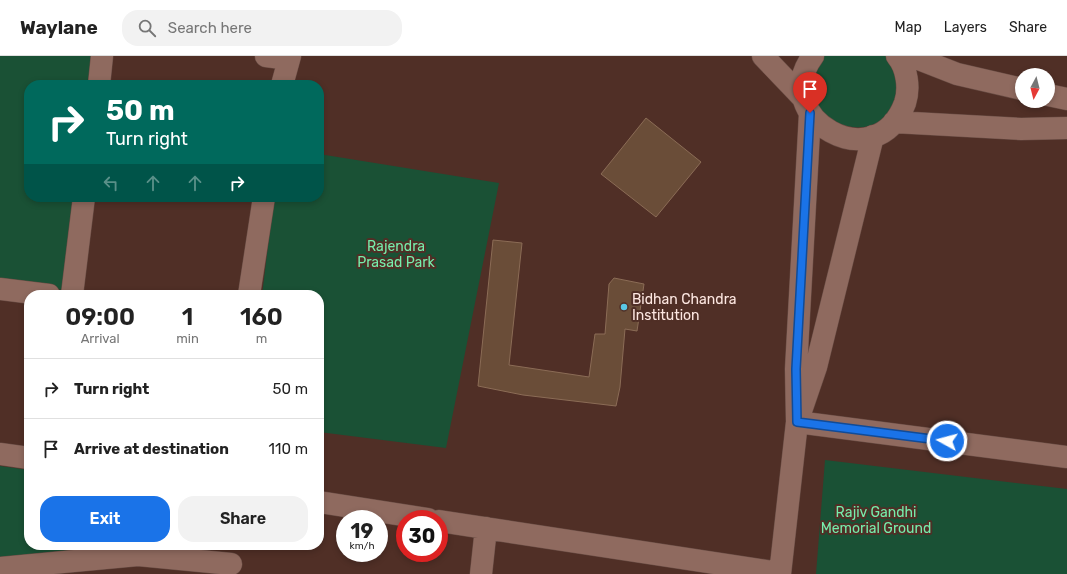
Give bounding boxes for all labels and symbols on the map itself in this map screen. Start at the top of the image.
north arrow [1015,68,1055,108]
pin [793,72,827,113]
park label: Rajendra Prasad Park [357,238,436,271]
place label: Bidhan Chandra Institution [632,291,737,324]
marker: Bidhan Chandra Institution [619,302,629,312]
position arrow [926,420,968,462]
park label: Rajiv Gandhi Memorial Ground [821,504,931,537]
speed limit sign: 30 [396,510,448,562]

